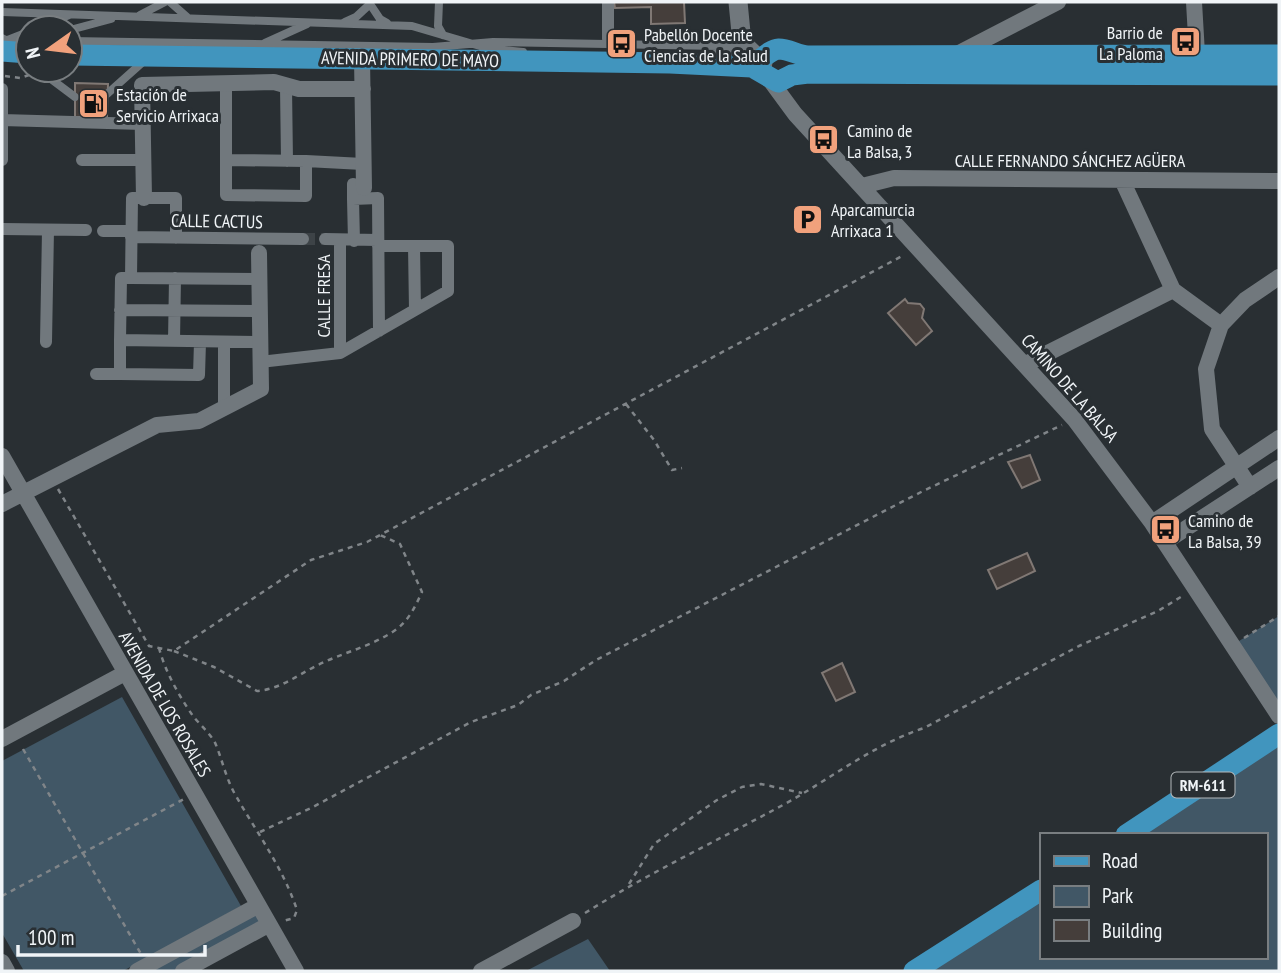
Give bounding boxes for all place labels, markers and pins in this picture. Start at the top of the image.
place label: Barrio de La Paloma [1099,21,1163,65]
place label: Pabellón Docente Ciencias de la Salud [644,23,768,67]
bus stop icon: Barrio de La Paloma [1169,25,1203,59]
bus stop icon: Pabellón Docente Ciencias de la Salud [604,27,638,61]
place label: Estación de Servicio Arrixaca [116,83,219,127]
fuel station icon: Estación de Servicio Arrixaca [76,87,110,121]
place label: Camino de La Balsa, 3 [847,119,913,163]
bus stop icon: Camino de La Balsa, 3 [807,123,841,157]
place label: Aparcamurcia Arrixaca 1 [831,198,915,242]
parking icon: Aparcamurcia Arrixaca 1 [791,202,825,236]
place label: Camino de La Balsa, 39 [1188,509,1262,553]
bus stop icon: Camino de La Balsa, 39 [1148,513,1182,547]

